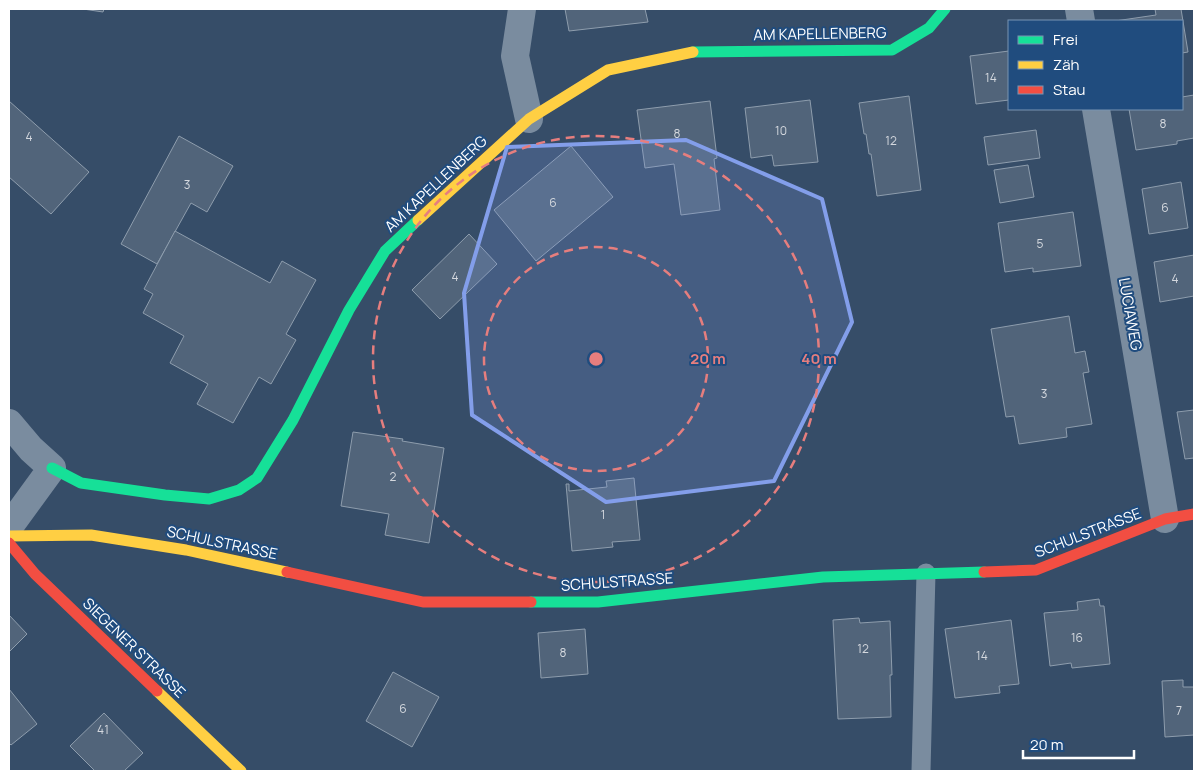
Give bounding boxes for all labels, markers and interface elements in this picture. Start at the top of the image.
legend [1008,20,1183,110]
street label: AM KAPELLENBERG [753,22,887,45]
text: Frei [1053,29,1078,50]
text: Zäh [1053,54,1080,75]
house number: 14 [985,69,997,86]
text: Stau [1053,79,1086,100]
house number: 8 [1160,115,1167,132]
house number: 10 [775,122,787,139]
house number: 8 [674,125,681,142]
house number: 4 [25,128,33,145]
street label: AM KAPELLENBERG [380,130,492,237]
house number: 12 [885,132,897,149]
house number: 3 [184,176,190,193]
house number: 6 [549,194,557,211]
house number: 6 [1161,199,1169,216]
house number: 5 [1037,235,1044,252]
house number: 4 [451,268,459,285]
house number: 4 [1171,270,1179,287]
street label: LUCIAWEG [1114,276,1147,352]
text: 20 m [690,348,726,369]
text: 40 m [801,348,837,369]
centre of rings [587,350,605,368]
house number: 3 [1041,385,1047,402]
house number: 2 [390,468,397,485]
street label: SCHULSTRASSE [1032,503,1144,563]
house number: 1 [601,506,605,523]
street label: SCHULSTRASSE [165,521,279,564]
street label: SCHULSTRASSE [560,567,674,596]
street label: SIEGENER STRASSE [78,593,190,702]
house number: 16 [1071,629,1083,646]
house number: 12 [857,640,869,657]
house number: 8 [560,644,567,661]
house number: 14 [976,647,988,664]
house number: 6 [399,700,407,717]
house number: 7 [1176,702,1182,719]
house number: 41 [97,721,109,738]
scale bar [1023,728,1134,760]
text: 20 m [1030,734,1063,755]

